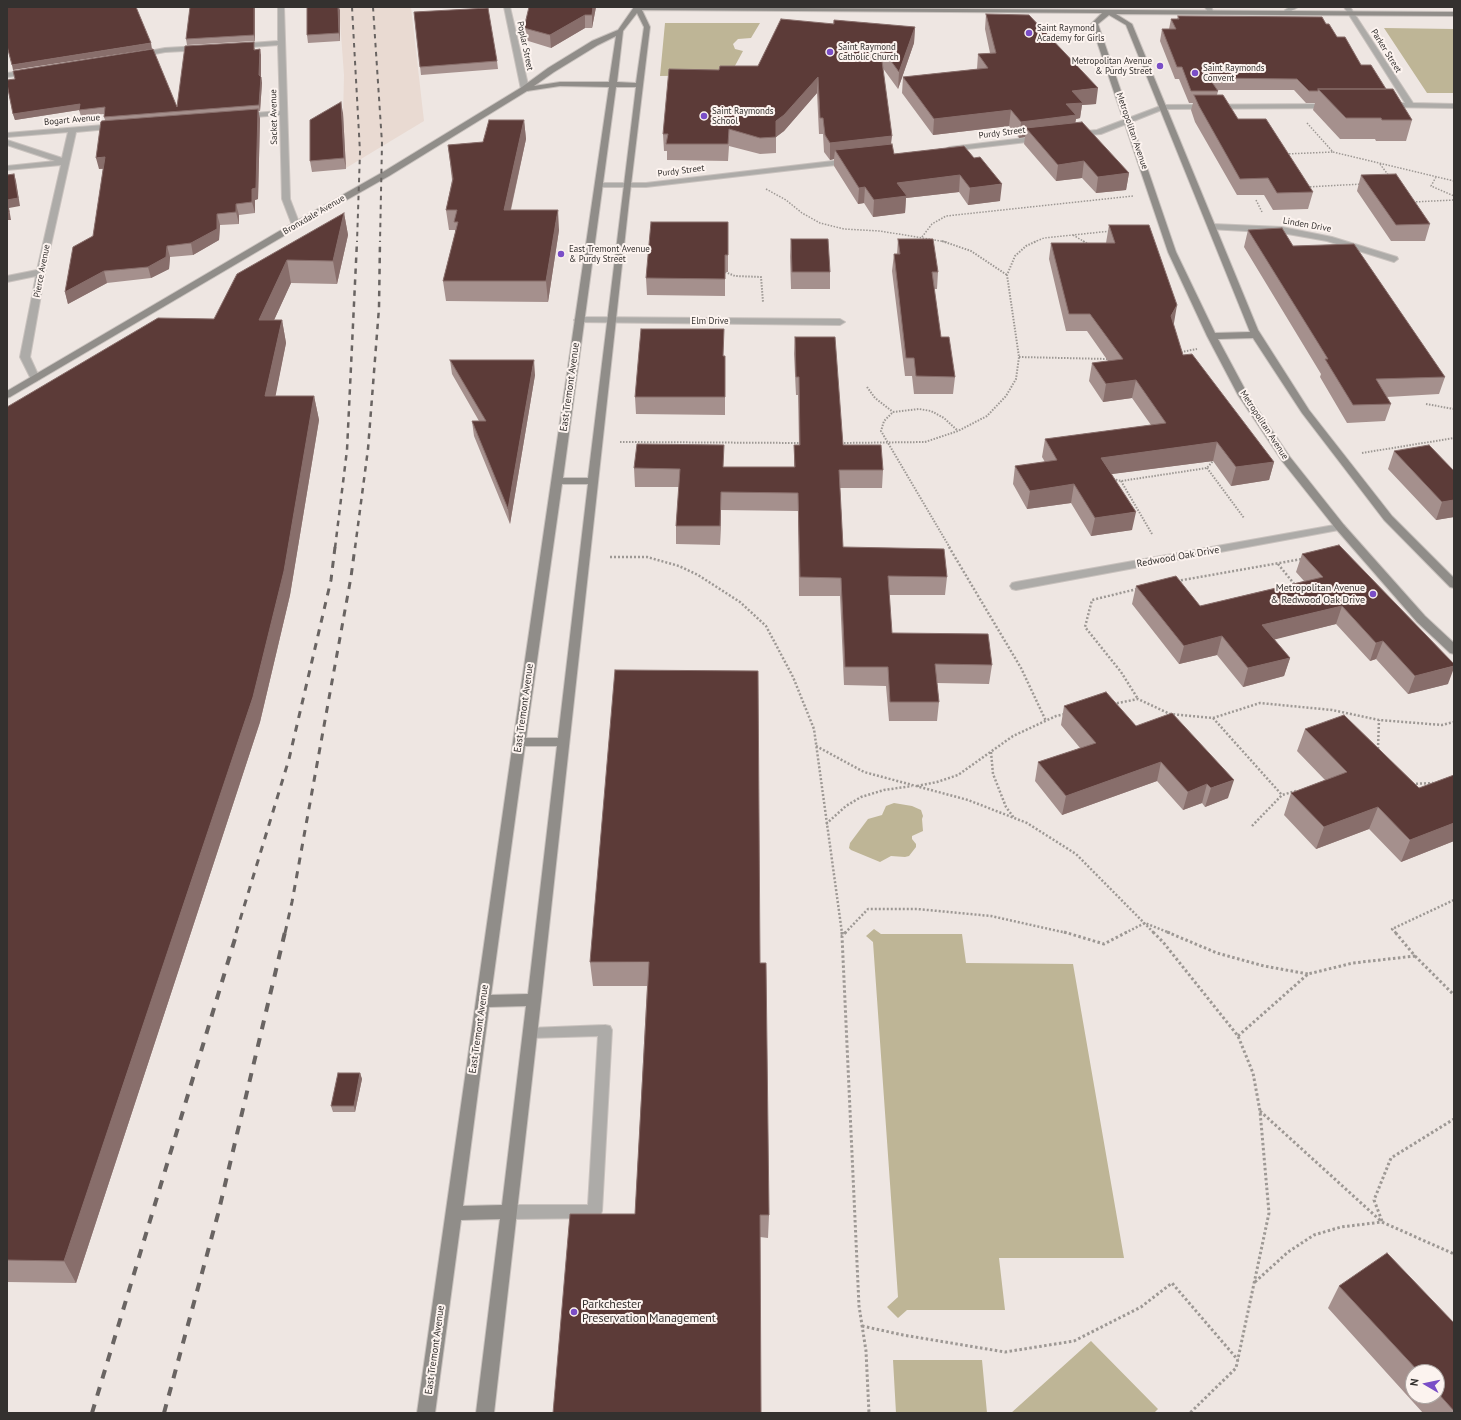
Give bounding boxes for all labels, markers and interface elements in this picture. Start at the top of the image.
street label: Poplar Street [515,20,535,72]
place label: Saint Raymond Academy for Girls [1037,23,1104,44]
street label: Parker Street [1368,27,1404,75]
marker: Saint Raymond Academy for Girls [1024,28,1034,38]
place label: Saint Raymond Catholic Church [838,42,899,63]
marker: Saint Raymond Catholic Church [825,47,835,57]
place label: Metropolitan Avenue & Purdy Street [1072,56,1152,77]
marker: Metropolitan Avenue & Purdy Street [1155,61,1165,71]
place label: Saint Raymonds Convent [1203,63,1265,84]
marker: Saint Raymonds Convent [1190,68,1200,78]
street label: Sacket Avenue [268,89,280,145]
street label: Metropolitan Avenue [1114,91,1150,171]
place label: Saint Raymonds School [712,106,774,127]
marker: Saint Raymonds School [699,111,709,121]
street label: Bogart Avenue [44,112,100,128]
street label: Purdy Street [978,125,1026,141]
street label: Purdy Street [657,163,705,179]
street label: Bronxdale Avenue [281,193,347,237]
street label: Linden Drive [1282,215,1332,235]
street label: Pierce Avenue [32,243,52,299]
place label: East Tremont Avenue & Purdy Street [569,244,650,265]
marker: East Tremont Avenue & Purdy Street [556,249,566,259]
street label: Elm Drive [691,316,729,326]
street label: East Tremont Avenue [558,342,582,432]
street label: Metropolitan Avenue [1238,388,1290,462]
street label: Redwood Oak Drive [1136,544,1220,570]
place label: Metropolitan Avenue & Redwood Oak Drive [1271,582,1365,606]
marker: Metropolitan Avenue & Redwood Oak Drive [1368,589,1378,599]
street label: East Tremont Avenue [512,663,536,753]
street label: East Tremont Avenue [467,984,491,1074]
place label: Parkchester Preservation Management [582,1298,716,1326]
street label: East Tremont Avenue [423,1305,447,1395]
marker: Parkchester Preservation Management [569,1307,579,1317]
north arrow [1405,1364,1445,1404]
text: N [1407,1378,1422,1387]

